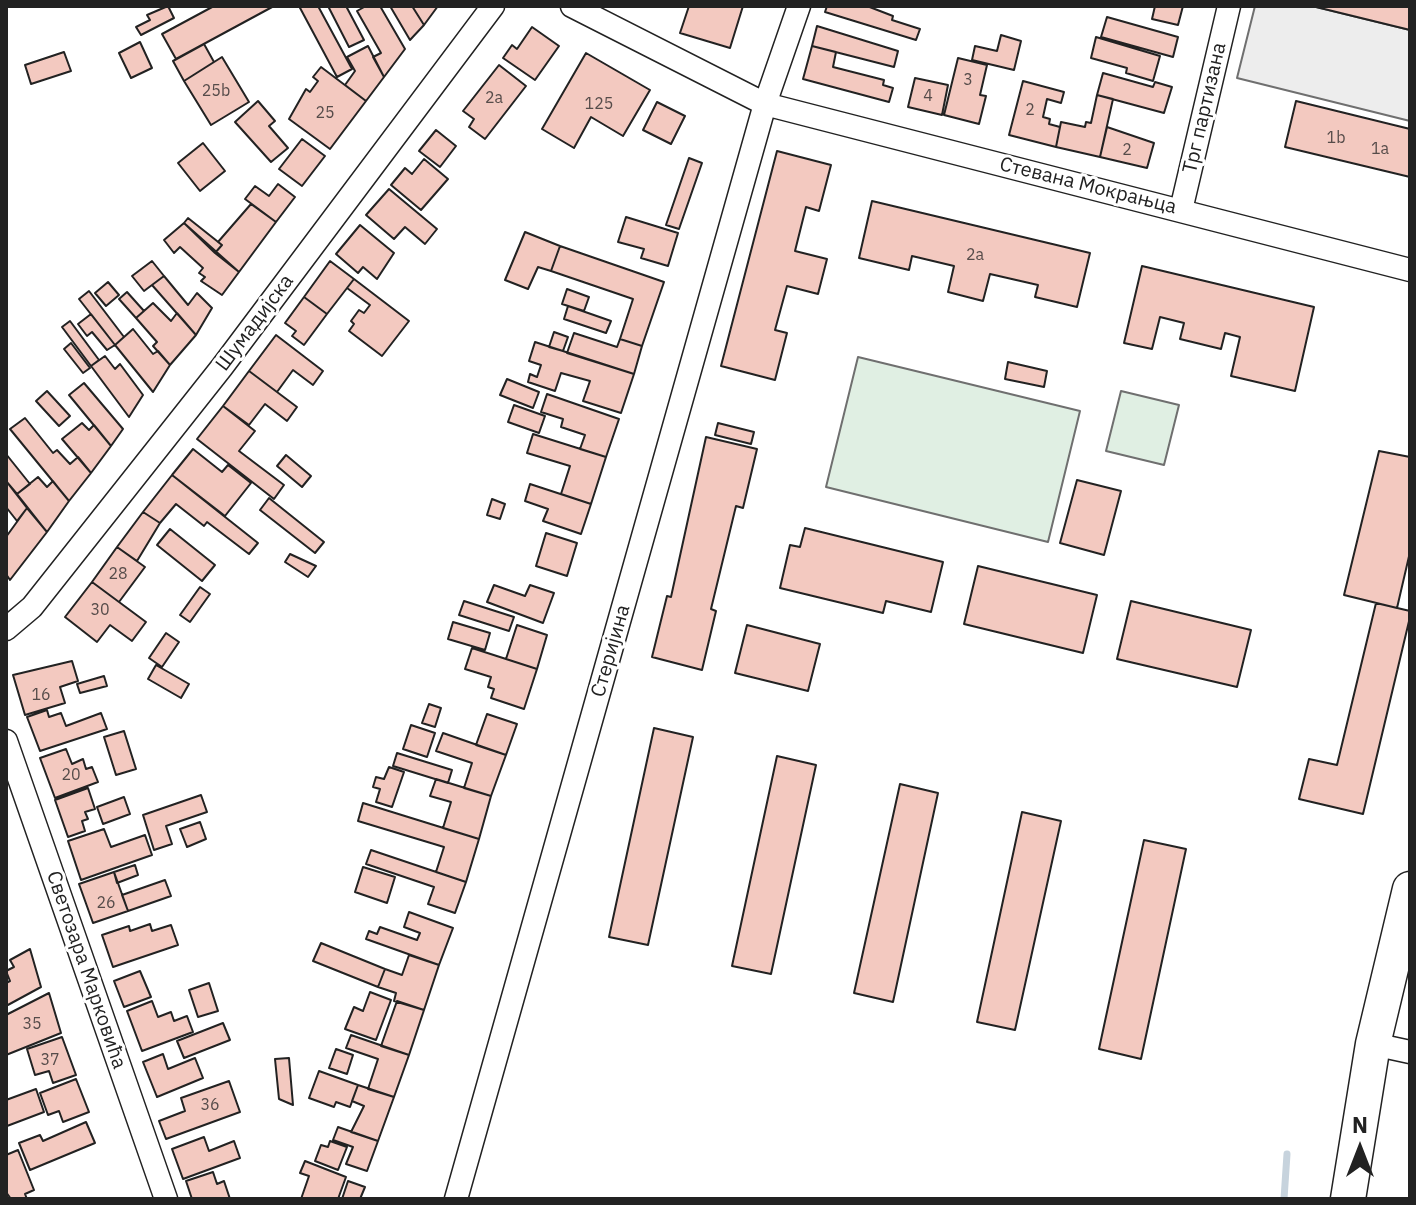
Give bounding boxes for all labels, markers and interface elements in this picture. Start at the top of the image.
street label: Трг партизана [1178,40,1232,176]
house number: 3 [963,70,973,90]
house number: 25b [202,81,230,101]
house number: 4 [923,86,933,106]
house number: 2a [485,88,503,108]
house number: 125 [585,94,613,114]
house number: 2 [1025,100,1035,120]
house number: 25 [315,103,335,123]
house number: 1b [1327,128,1345,148]
house number: 1a [1371,139,1389,159]
house number: 2 [1122,140,1132,160]
street label: Стевана Мокрањца [997,152,1179,220]
house number: 2a [966,245,984,265]
street label: Шумадијска [211,270,299,376]
house number: 28 [108,564,128,584]
house number: 30 [90,600,110,620]
street label: Стеријина [586,602,636,700]
house number: 16 [31,685,51,705]
house number: 20 [61,765,81,785]
street label: Светозара Марковића [41,868,131,1072]
house number: 26 [96,893,116,913]
house number: 35 [22,1014,42,1034]
house number: 37 [40,1050,60,1070]
house number: 36 [200,1095,220,1115]
north arrow [1320,1109,1400,1189]
text: N [1352,1110,1368,1139]

